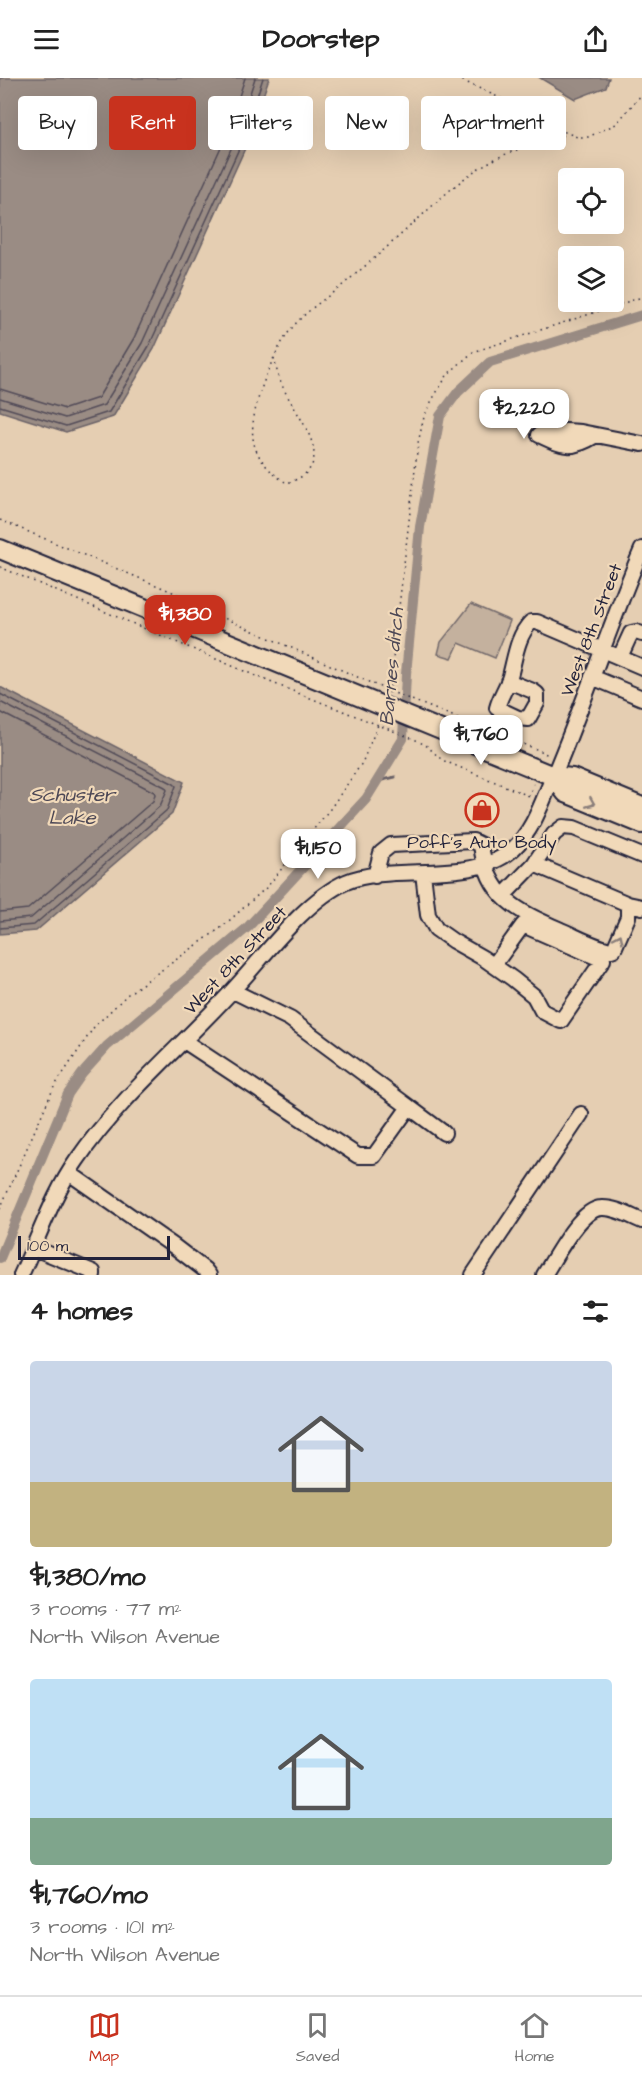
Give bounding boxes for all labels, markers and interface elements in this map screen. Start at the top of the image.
text: Doorstep [263,20,379,58]
icon: menu [30,23,63,56]
icon: share [579,23,612,56]
chip: Buy [18,96,97,150]
chip: Rent [109,96,196,150]
chip: Filters [208,96,313,150]
chip: New [325,96,409,150]
chip: Apartment [421,96,566,150]
map controls [558,168,624,312]
button: locate [558,168,624,234]
button: layers [558,246,624,312]
pin: $2,220 [475,389,573,440]
text: $2,220 [493,394,555,422]
street label: West 8th Street [555,559,629,700]
pin: $1,380 [136,595,234,646]
text: $1,380 [158,600,212,628]
water label: Barnes ditch [373,606,411,727]
pin: $1,760 [432,715,530,766]
text: $1,760 [454,720,508,748]
water label: Schuster Lake [29,781,117,832]
shop icon: Poff's Auto Body [464,792,500,828]
one-way arrow [585,796,596,808]
pin: $1,150 [269,829,367,880]
place label: Poff's Auto Body [407,830,557,856]
text: $1,150 [295,834,341,862]
street label: West 8th Street [178,900,293,1020]
one-way arrow [612,933,624,944]
scale bar [18,1233,170,1260]
text: 100 m [27,1235,68,1257]
text: 4 homes [30,1293,133,1329]
icon: filters [579,1295,612,1328]
icon: home [267,1400,375,1508]
text: $1,380/mo [30,1559,146,1595]
text: 3 rooms · 77 m² [30,1595,182,1623]
text: North Wilson Avenue [30,1623,220,1651]
icon: home [267,1718,375,1826]
text: $1,760/mo [30,1877,148,1913]
text: 3 rooms · 101 m² [30,1913,175,1941]
text: North Wilson Avenue [30,1941,220,1969]
tab: Map [88,2009,121,2067]
tab: Saved [296,2009,339,2067]
tab: Home [515,2009,554,2067]

